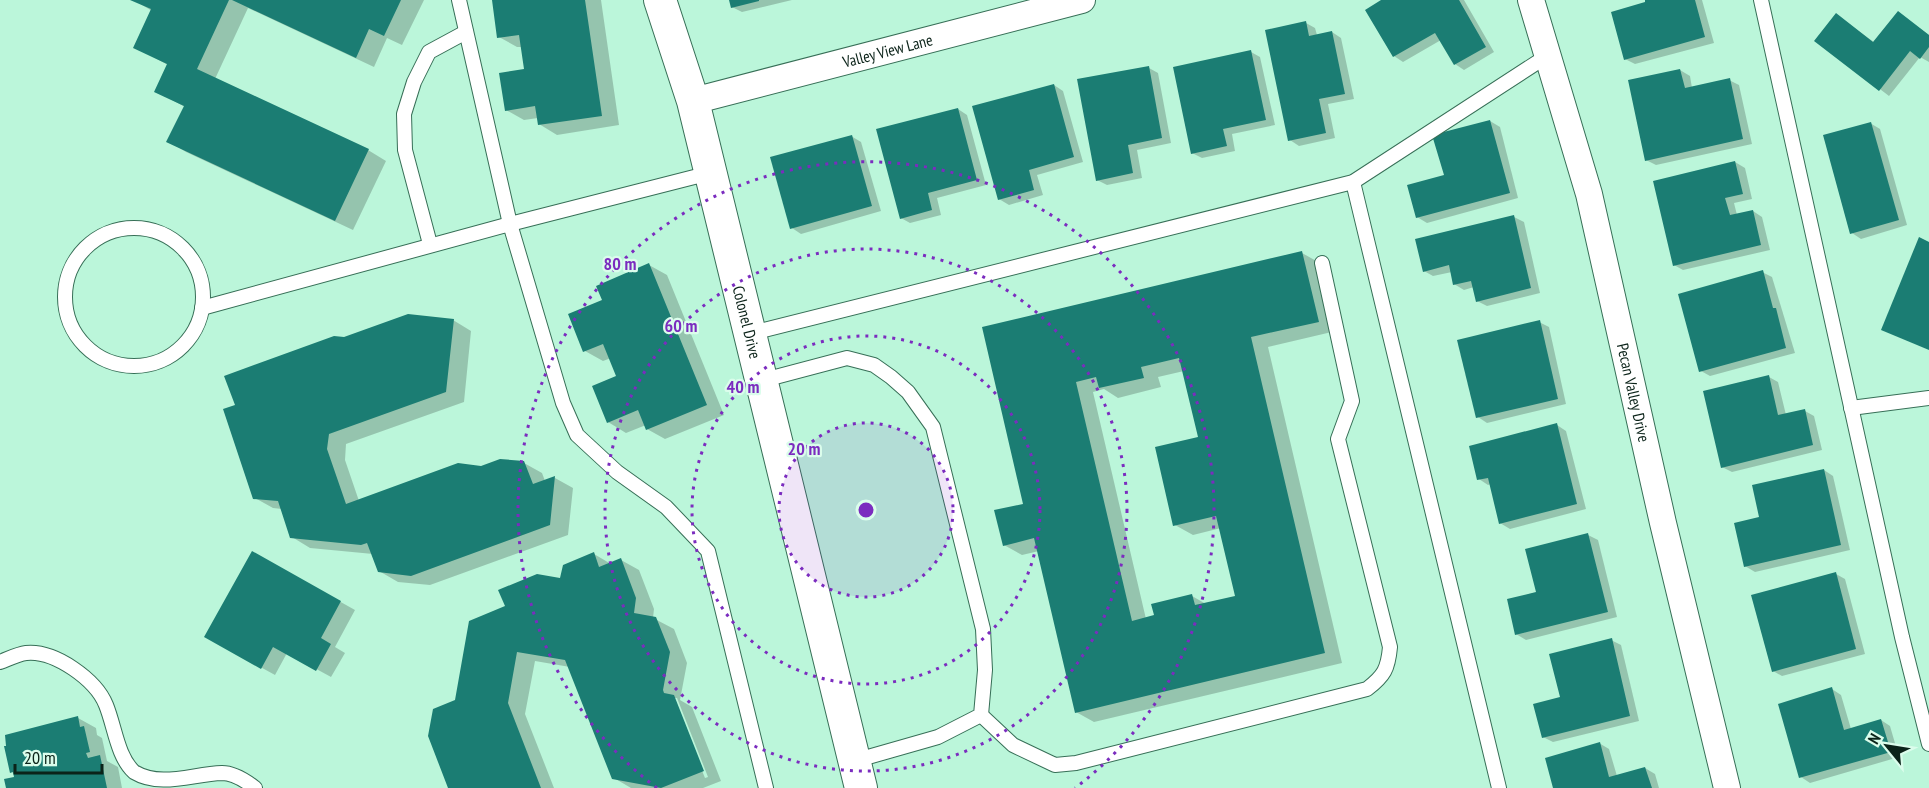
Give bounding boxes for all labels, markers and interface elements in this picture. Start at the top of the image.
street label: Valley View Lane [840,29,935,72]
text: 80 m [604,252,636,275]
street label: Colonel Drive [729,284,766,361]
text: 60 m [665,314,697,337]
street label: Pecan Valley Drive [1613,341,1654,444]
text: 40 m [727,375,759,398]
text: 20 m [788,437,820,460]
centre of rings [856,500,876,520]
north arrow [1857,716,1917,776]
text: N [1863,730,1885,747]
scale bar [15,737,102,775]
text: 20 m [24,746,56,769]

